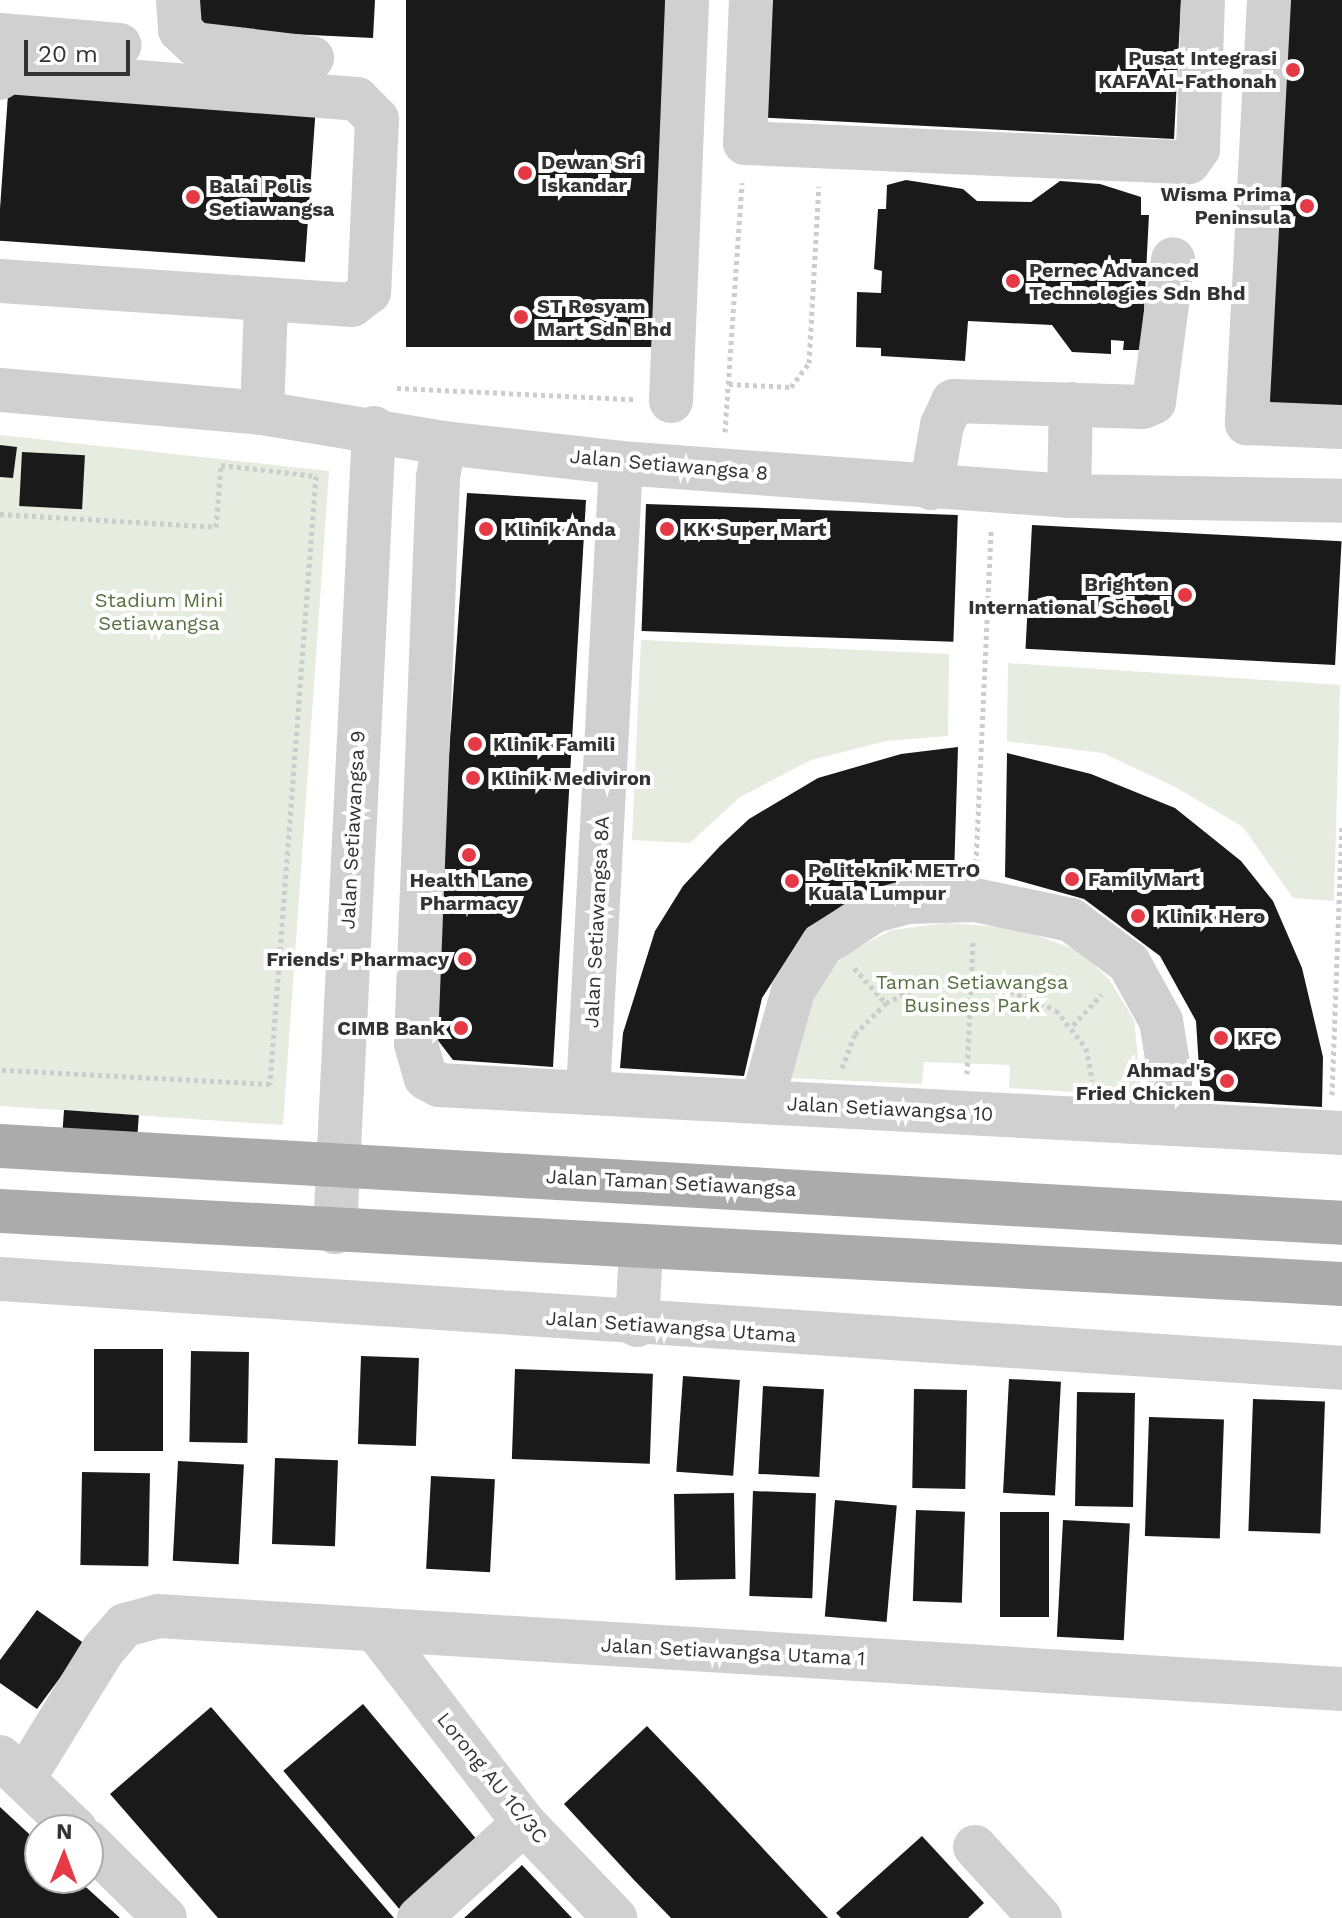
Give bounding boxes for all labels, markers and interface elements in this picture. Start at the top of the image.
scale bar [28,24,134,74]
text: 20 m [38,40,98,68]
place label: Pusat Integrasi KAFA Al-Fathonah [1097,46,1277,93]
marker: Pusat Integrasi KAFA Al-Fathonah [1284,61,1302,79]
place label: Dewan Sri Iskandar [541,150,642,197]
marker: Dewan Sri Iskandar [516,164,534,182]
place label: Balai Polis Setiawangsa [209,174,334,221]
place label: Wisma Prima Peninsula [1160,182,1291,229]
marker: Balai Polis Setiawangsa [184,188,202,206]
marker: Wisma Prima Peninsula [1298,197,1316,215]
place label: Pernec Advanced Technologies Sdn Bhd [1029,258,1245,305]
marker: Pernec Advanced Technologies Sdn Bhd [1004,272,1022,290]
place label: ST Rosyam Mart Sdn Bhd [537,294,672,341]
marker: ST Rosyam Mart Sdn Bhd [512,308,530,326]
street label: Jalan Setiawangsa 8 [569,444,769,486]
place label: Klinik Anda [504,517,617,541]
place label: KK Super Mart [683,517,827,541]
marker: Klinik Anda [475,518,497,540]
marker: KK Super Mart [658,520,676,538]
place label: Brighton International School [968,572,1169,619]
marker: Brighton International School [1176,586,1194,604]
park label: Stadium Mini Setiawangsa [95,589,223,636]
street label: Jalan Setiawangsa 9 [336,730,370,930]
place label: Klinik Famili [493,732,616,756]
marker: Klinik Famili [464,733,486,755]
place label: Klinik Mediviron [491,766,652,790]
marker: Klinik Mediviron [462,767,484,789]
street label: Jalan Setiawangsa 8A [579,815,615,1029]
marker: Health Lane Pharmacy [460,846,478,864]
place label: Politeknik METrO Kuala Lumpur [808,858,980,905]
place label: FamilyMart [1088,867,1200,891]
place label: Health Lane Pharmacy [410,868,528,915]
marker: FamilyMart [1063,870,1081,888]
marker: Politeknik METrO Kuala Lumpur [783,872,801,890]
place label: Klinik Hero [1156,904,1265,928]
marker: Klinik Hero [1127,905,1149,927]
place label: Friends' Pharmacy [266,947,449,971]
marker: Friends' Pharmacy [456,950,474,968]
park label: Taman Setiawangsa Business Park [876,971,1068,1018]
place label: CIMB Bank [337,1016,445,1040]
marker: CIMB Bank [452,1019,470,1037]
place label: KFC [1237,1026,1277,1050]
marker: KFC [1212,1029,1230,1047]
place label: Ahmad's Fried Chicken [1076,1058,1211,1105]
marker: Ahmad's Fried Chicken [1218,1072,1236,1090]
street label: Jalan Setiawangsa 10 [786,1092,994,1126]
street label: Jalan Taman Setiawangsa [545,1164,797,1202]
street label: Jalan Setiawangsa Utama [545,1306,797,1348]
street label: Jalan Setiawangsa Utama 1 [599,1633,867,1671]
street label: Lorong AU 1C/3C [431,1707,553,1849]
north arrow [24,1814,104,1894]
text: N [56,1819,73,1844]

